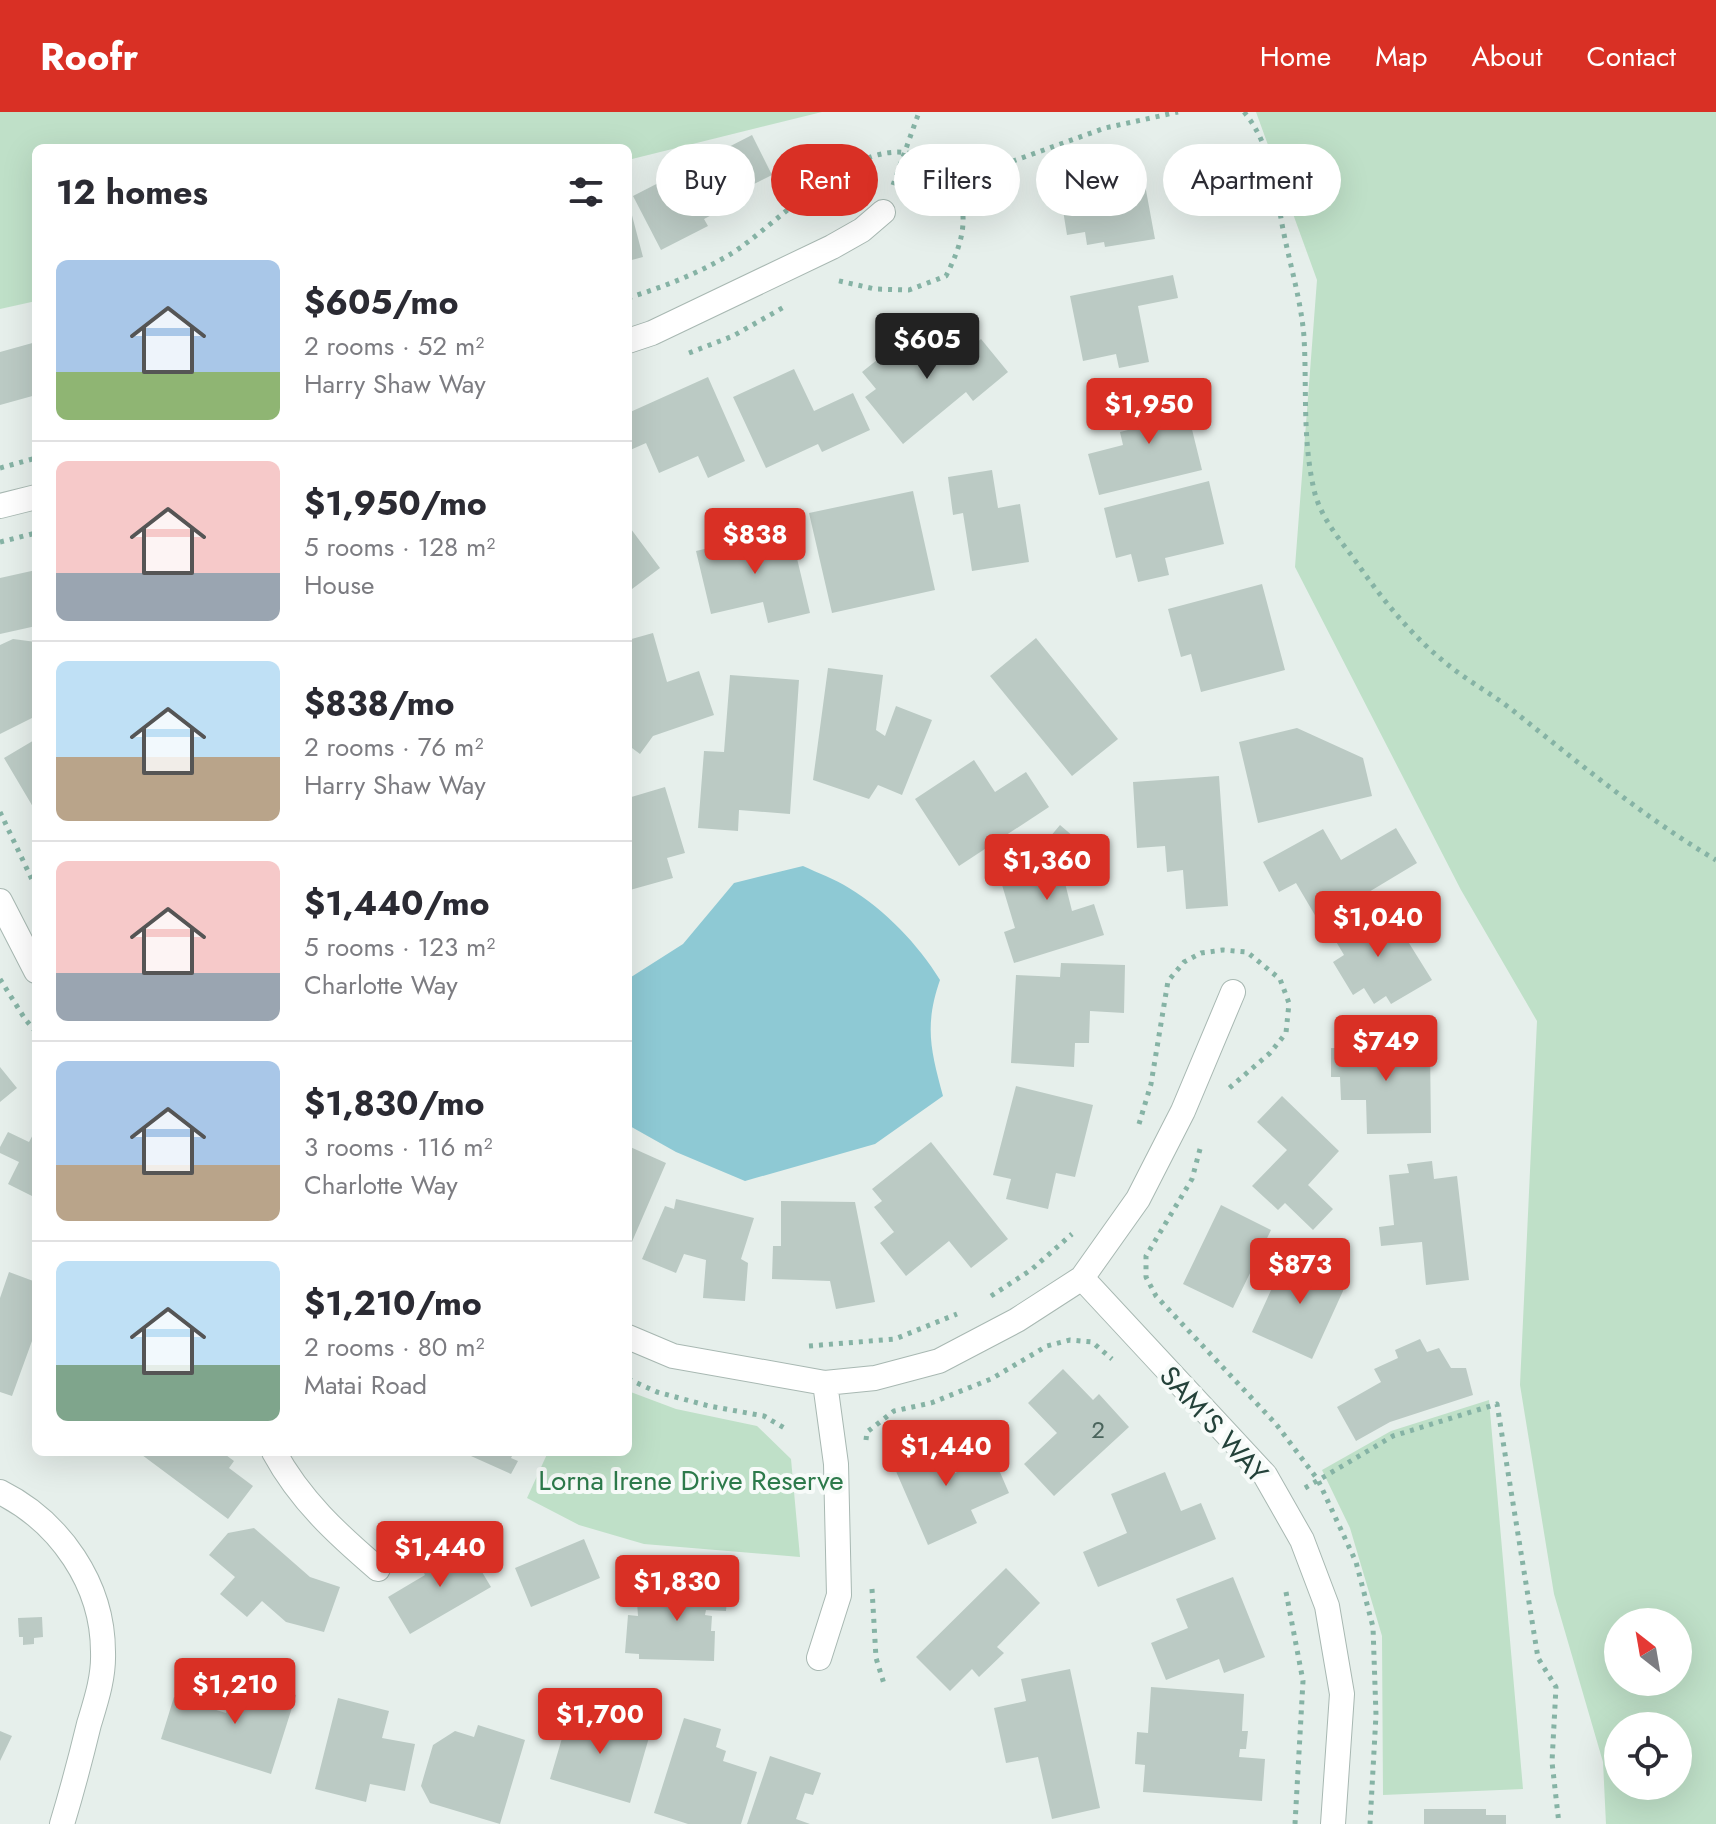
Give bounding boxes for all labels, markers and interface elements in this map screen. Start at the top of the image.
text: Roofr [40,29,138,84]
text: Home [1260,36,1331,77]
text: Map [1375,36,1427,77]
text: About [1471,36,1543,77]
text: Contact [1587,36,1676,77]
chip: Buy [656,144,755,216]
chip: Rent [771,144,878,216]
chip: Filters [894,144,1020,216]
chip: New [1036,144,1147,216]
chip: Apartment [1163,144,1341,216]
text: 12 homes [56,168,208,217]
icon: filters [564,170,608,214]
text: $605/mo [304,278,459,327]
icon: home [120,292,216,388]
pin: $605 [880,313,974,381]
text: $605 [893,320,961,358]
text: 2 rooms · 52 m² [304,327,484,365]
text: Harry Shaw Way [304,365,486,403]
pin: $1,950 [1084,378,1214,446]
text: $1,950 [1104,385,1194,423]
text: $1,950/mo [304,479,487,528]
icon: home [120,493,216,589]
pin: $838 [708,508,802,576]
text: $838 [723,515,787,553]
text: 5 rooms · 128 m² [304,528,495,566]
text: House [304,566,374,604]
text: $838/mo [304,679,455,728]
icon: home [120,693,216,789]
text: 2 rooms · 76 m² [304,728,483,766]
text: Harry Shaw Way [304,766,486,804]
pin: $1,360 [982,834,1112,902]
text: $1,360 [1003,841,1091,879]
text: $1,440/mo [304,879,490,928]
pin: $1,040 [1313,891,1443,959]
icon: home [120,893,216,989]
text: $1,040 [1333,898,1423,936]
text: 5 rooms · 123 m² [304,928,495,966]
text: Charlotte Way [304,966,458,1004]
pin: $749 [1339,1015,1433,1083]
text: $749 [1352,1022,1420,1060]
text: $1,830/mo [304,1079,485,1128]
icon: home [120,1093,216,1189]
text: 3 rooms · 116 m² [304,1128,493,1166]
text: Charlotte Way [304,1166,458,1204]
pin: $873 [1253,1238,1347,1306]
text: $873 [1268,1245,1332,1283]
text: $1,210/mo [304,1279,482,1328]
icon: home [120,1293,216,1389]
text: 2 rooms · 80 m² [304,1328,485,1366]
street label: SAM'S WAY [1150,1357,1278,1492]
text: Matai Road [304,1366,427,1404]
house number: 2 [1091,1412,1105,1447]
pin: $1,440 [881,1420,1011,1488]
text: $1,440 [900,1427,992,1465]
park label: Lorna Irene Drive Reserve [538,1460,844,1501]
pin: $1,440 [375,1521,505,1589]
text: $1,440 [394,1528,486,1566]
pin: $1,830 [612,1555,742,1623]
text: $1,830 [633,1562,721,1600]
north arrow [1604,1608,1692,1696]
map controls [1604,1608,1692,1800]
pin: $1,210 [170,1658,300,1726]
text: $1,210 [192,1665,278,1703]
pin: $1,700 [535,1688,665,1756]
text: $1,700 [556,1695,644,1733]
button: locate [1604,1712,1692,1800]

